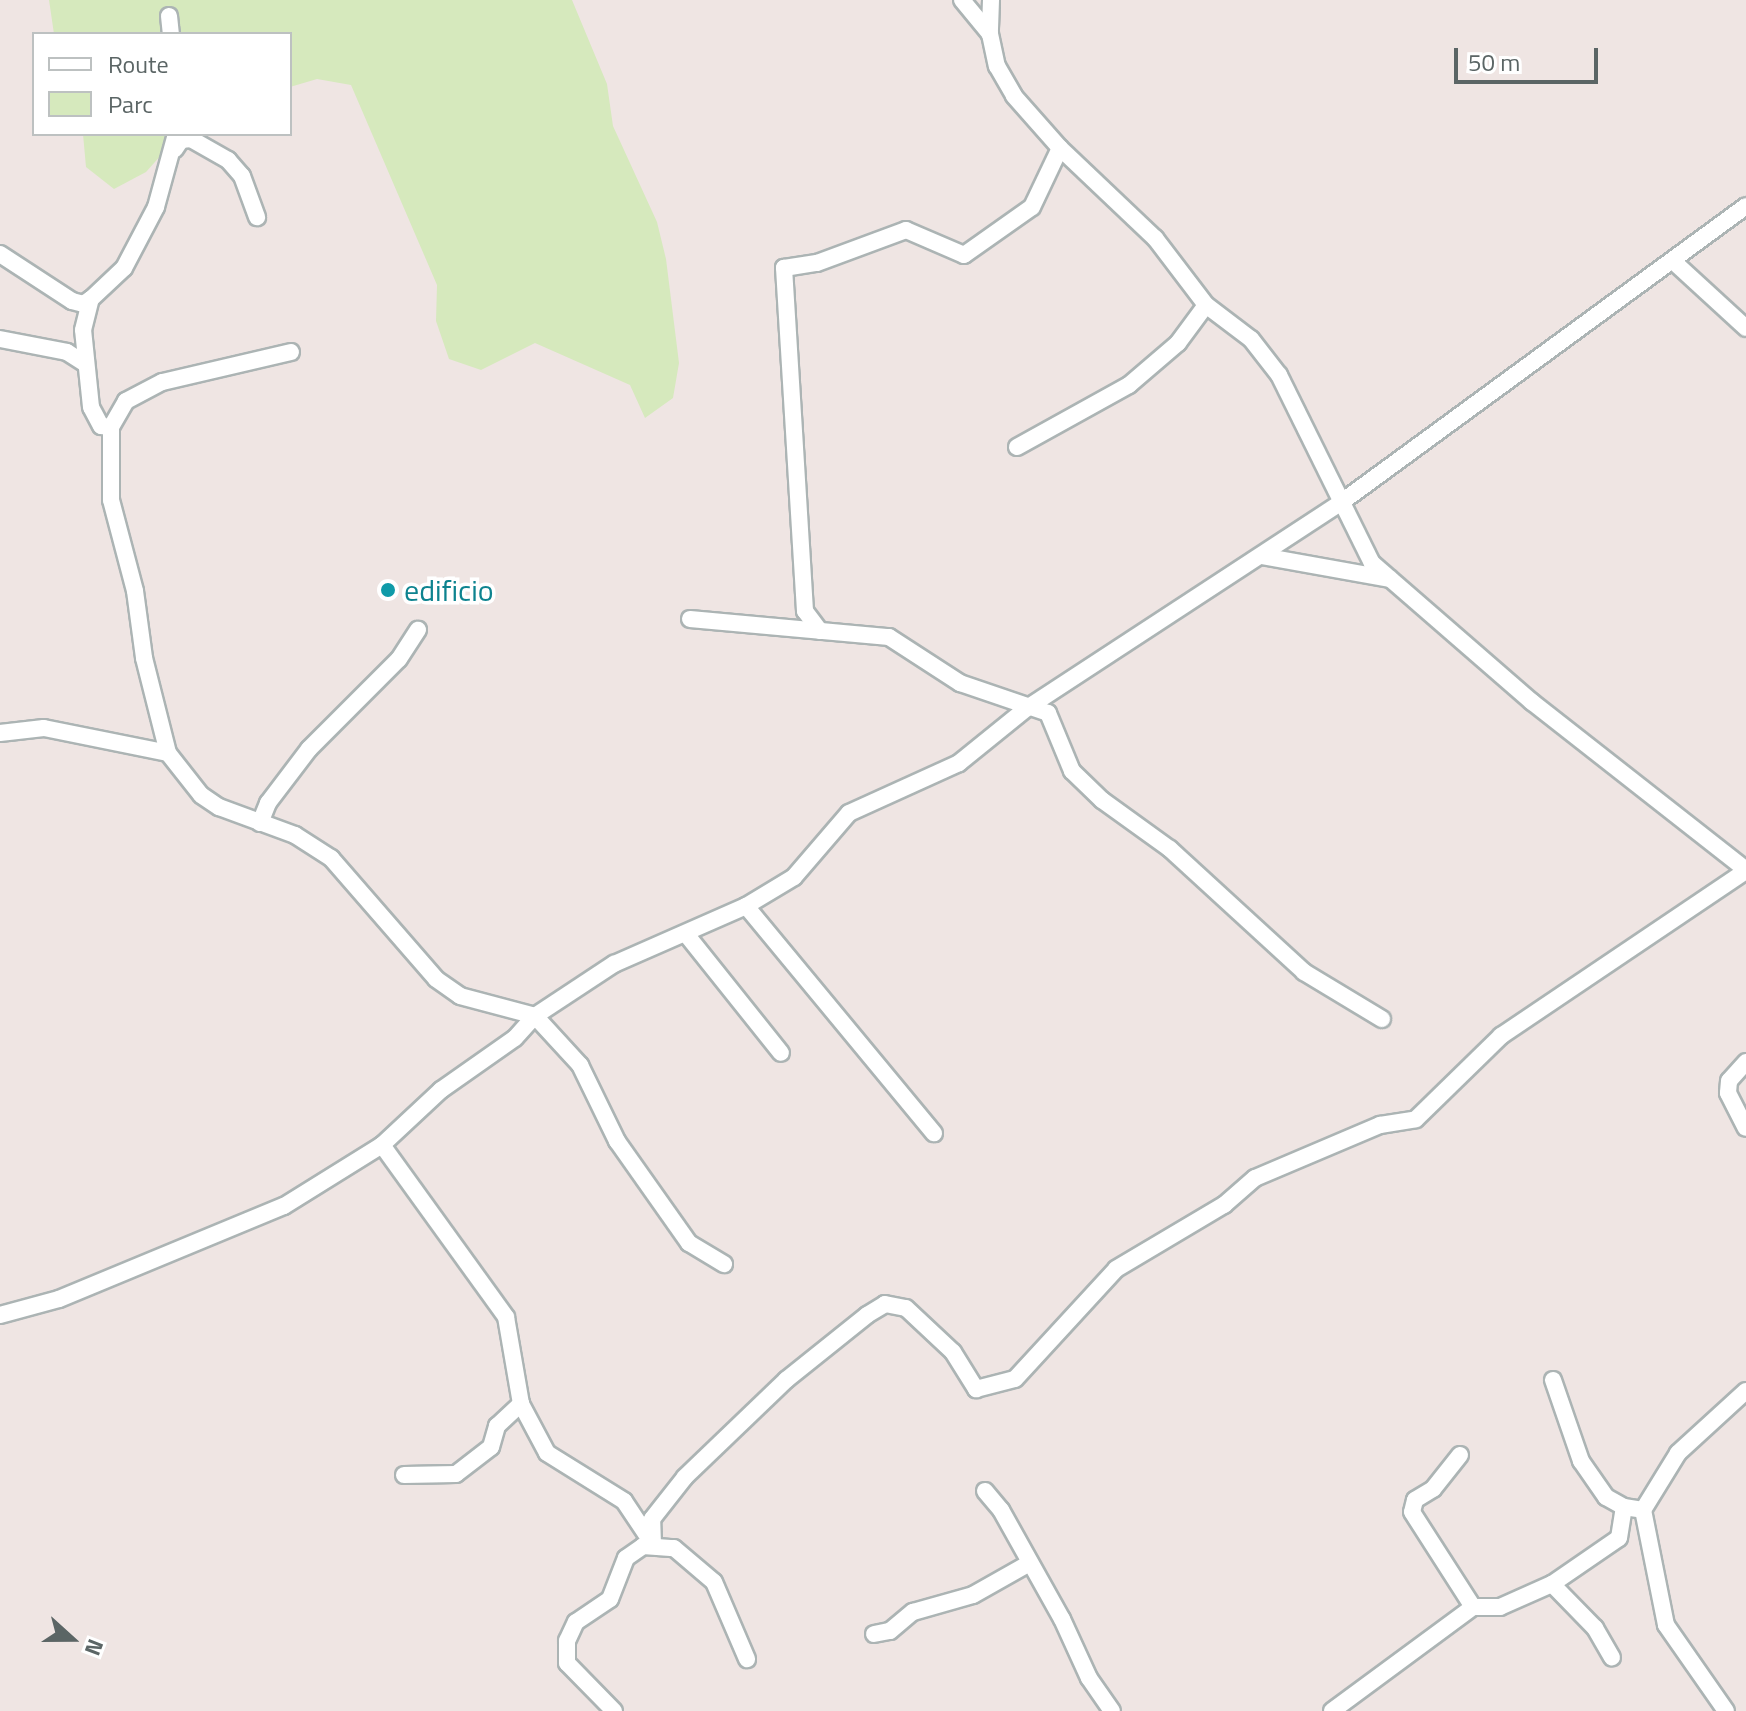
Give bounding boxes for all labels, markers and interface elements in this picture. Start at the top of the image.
legend [32,32,292,136]
scale bar [1458,32,1602,82]
text: 50 m [1468,44,1520,80]
text: Route [108,46,169,82]
text: Parc [108,86,153,122]
place label: edificio [404,572,494,608]
marker: edificio [379,581,397,599]
north arrow [32,1599,112,1679]
text: N [76,1634,113,1661]

